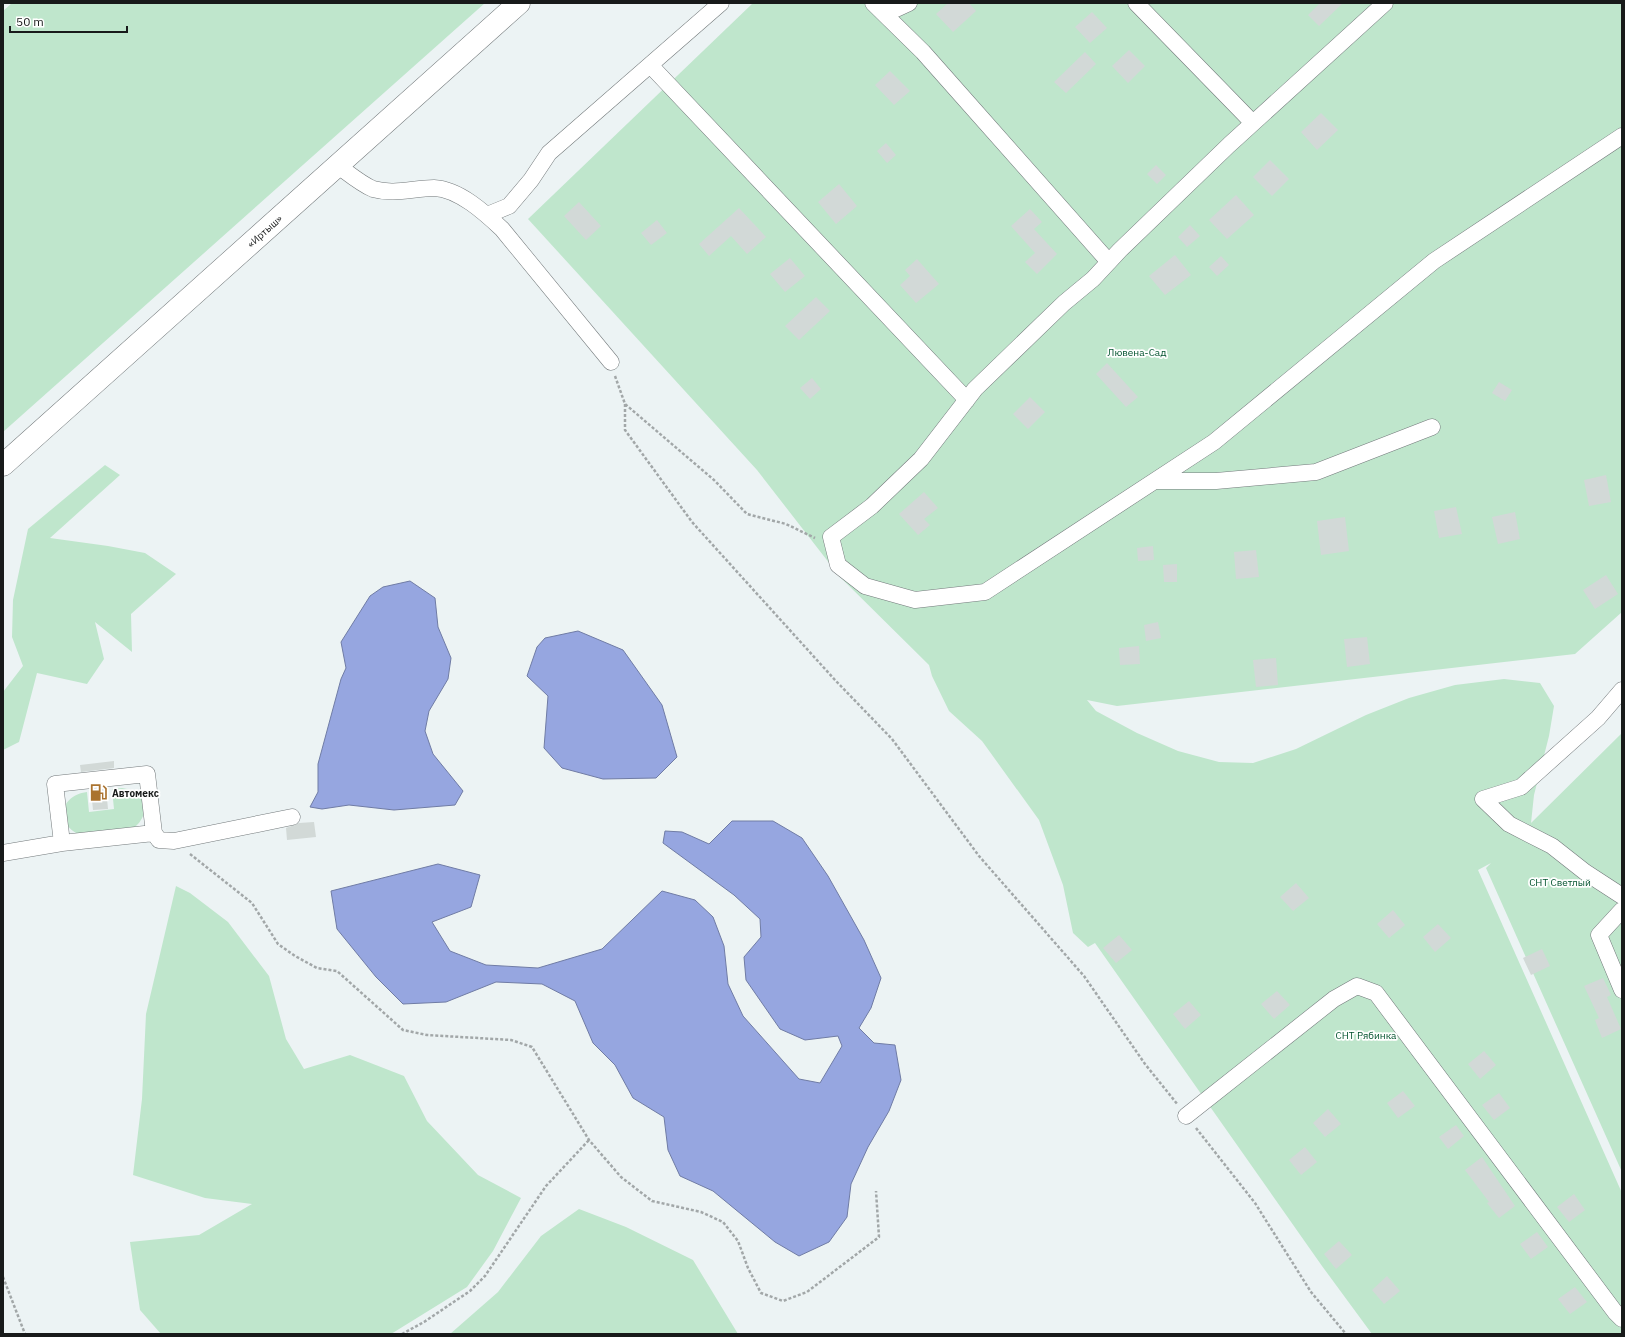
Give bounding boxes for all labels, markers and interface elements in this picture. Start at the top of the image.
scale bar [10,8,127,34]
text: 50 m [16,14,44,29]
street label: «Иртыш» [244,212,285,250]
park label: Лювена-Сад [1108,346,1166,359]
fuel station icon: Автомекс [89,783,109,803]
place label: Автомекс [112,787,159,800]
park label: СНТ Светлый [1529,876,1591,889]
park label: СНТ Рябинка [1336,1029,1397,1042]

